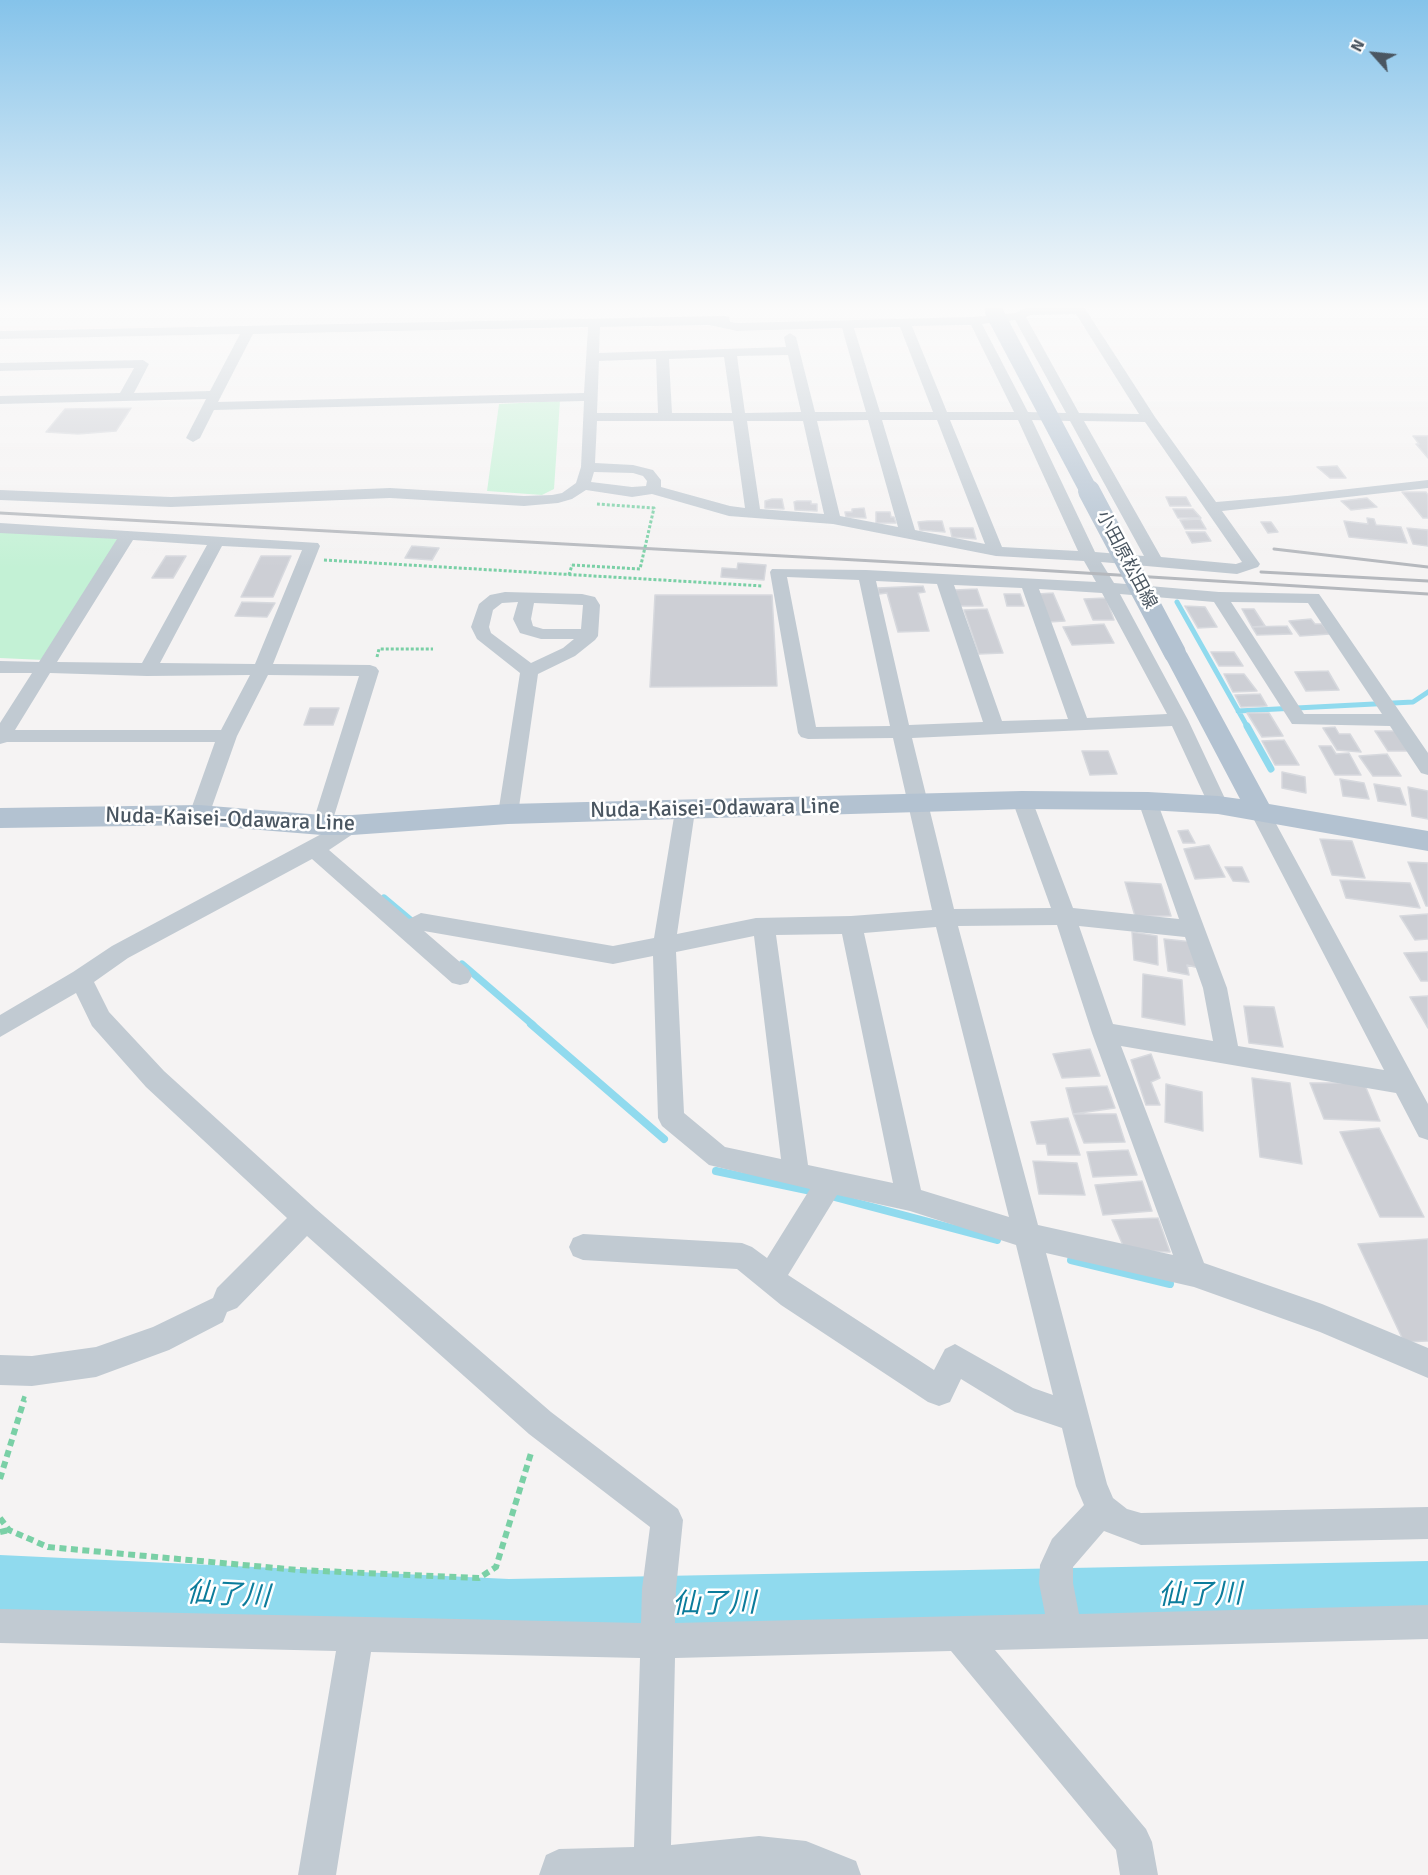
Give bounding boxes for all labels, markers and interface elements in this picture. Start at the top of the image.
north arrow [1344,24,1404,84]
text: N [1347,36,1369,55]
street label: 小田原松田線 [1091,507,1161,613]
street label: Nuda-Kaisei-Odawara Line [590,794,840,824]
street label: Nuda-Kaisei-Odawara Line [105,802,355,838]
water label: 仙了川 [185,1577,271,1615]
water label: 仙了川 [1158,1578,1242,1614]
water label: 仙了川 [672,1587,756,1623]

